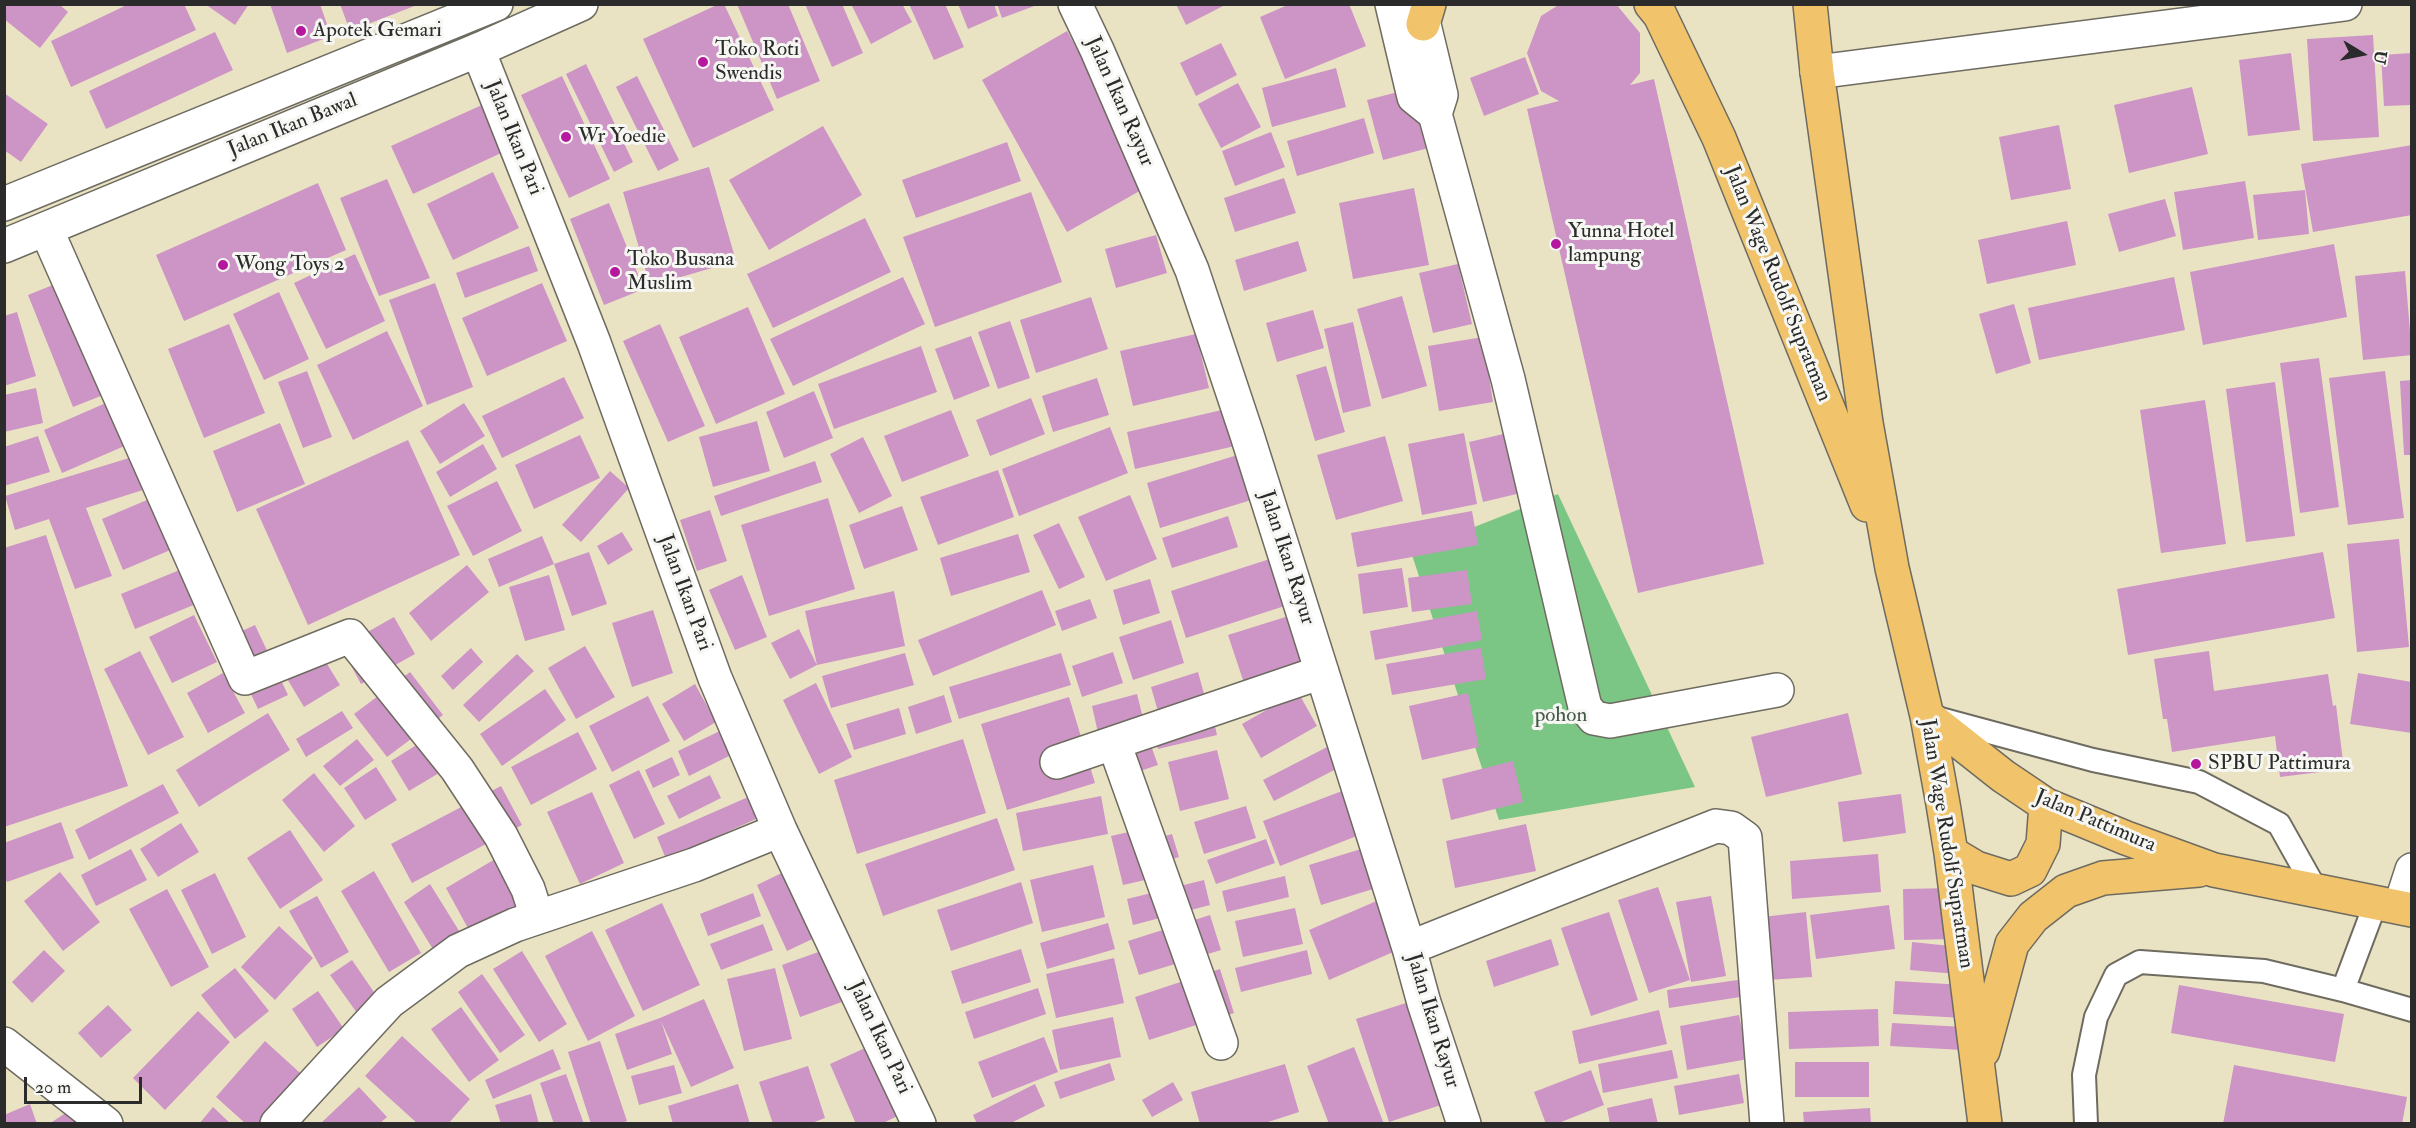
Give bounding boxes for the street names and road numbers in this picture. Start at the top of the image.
street label: Jalan Ikan Rayur [1079,33,1159,171]
street label: Jalan Ikan Pari [478,77,548,199]
street label: Jalan Ikan Bawal [225,89,361,163]
street label: Jalan Wage Rudolf Supratman [1718,162,1836,406]
street label: Jalan Ikan Rayur [1252,488,1320,628]
street label: Jalan Ikan Pari [651,531,717,655]
street label: Jalan Wage Rudolf Supratman [1914,717,1978,971]
street label: Jalan Pattimura [2031,785,2159,859]
street label: Jalan Ikan Rayur [1400,951,1464,1091]
street label: Jalan Ikan Pari [842,977,916,1099]

